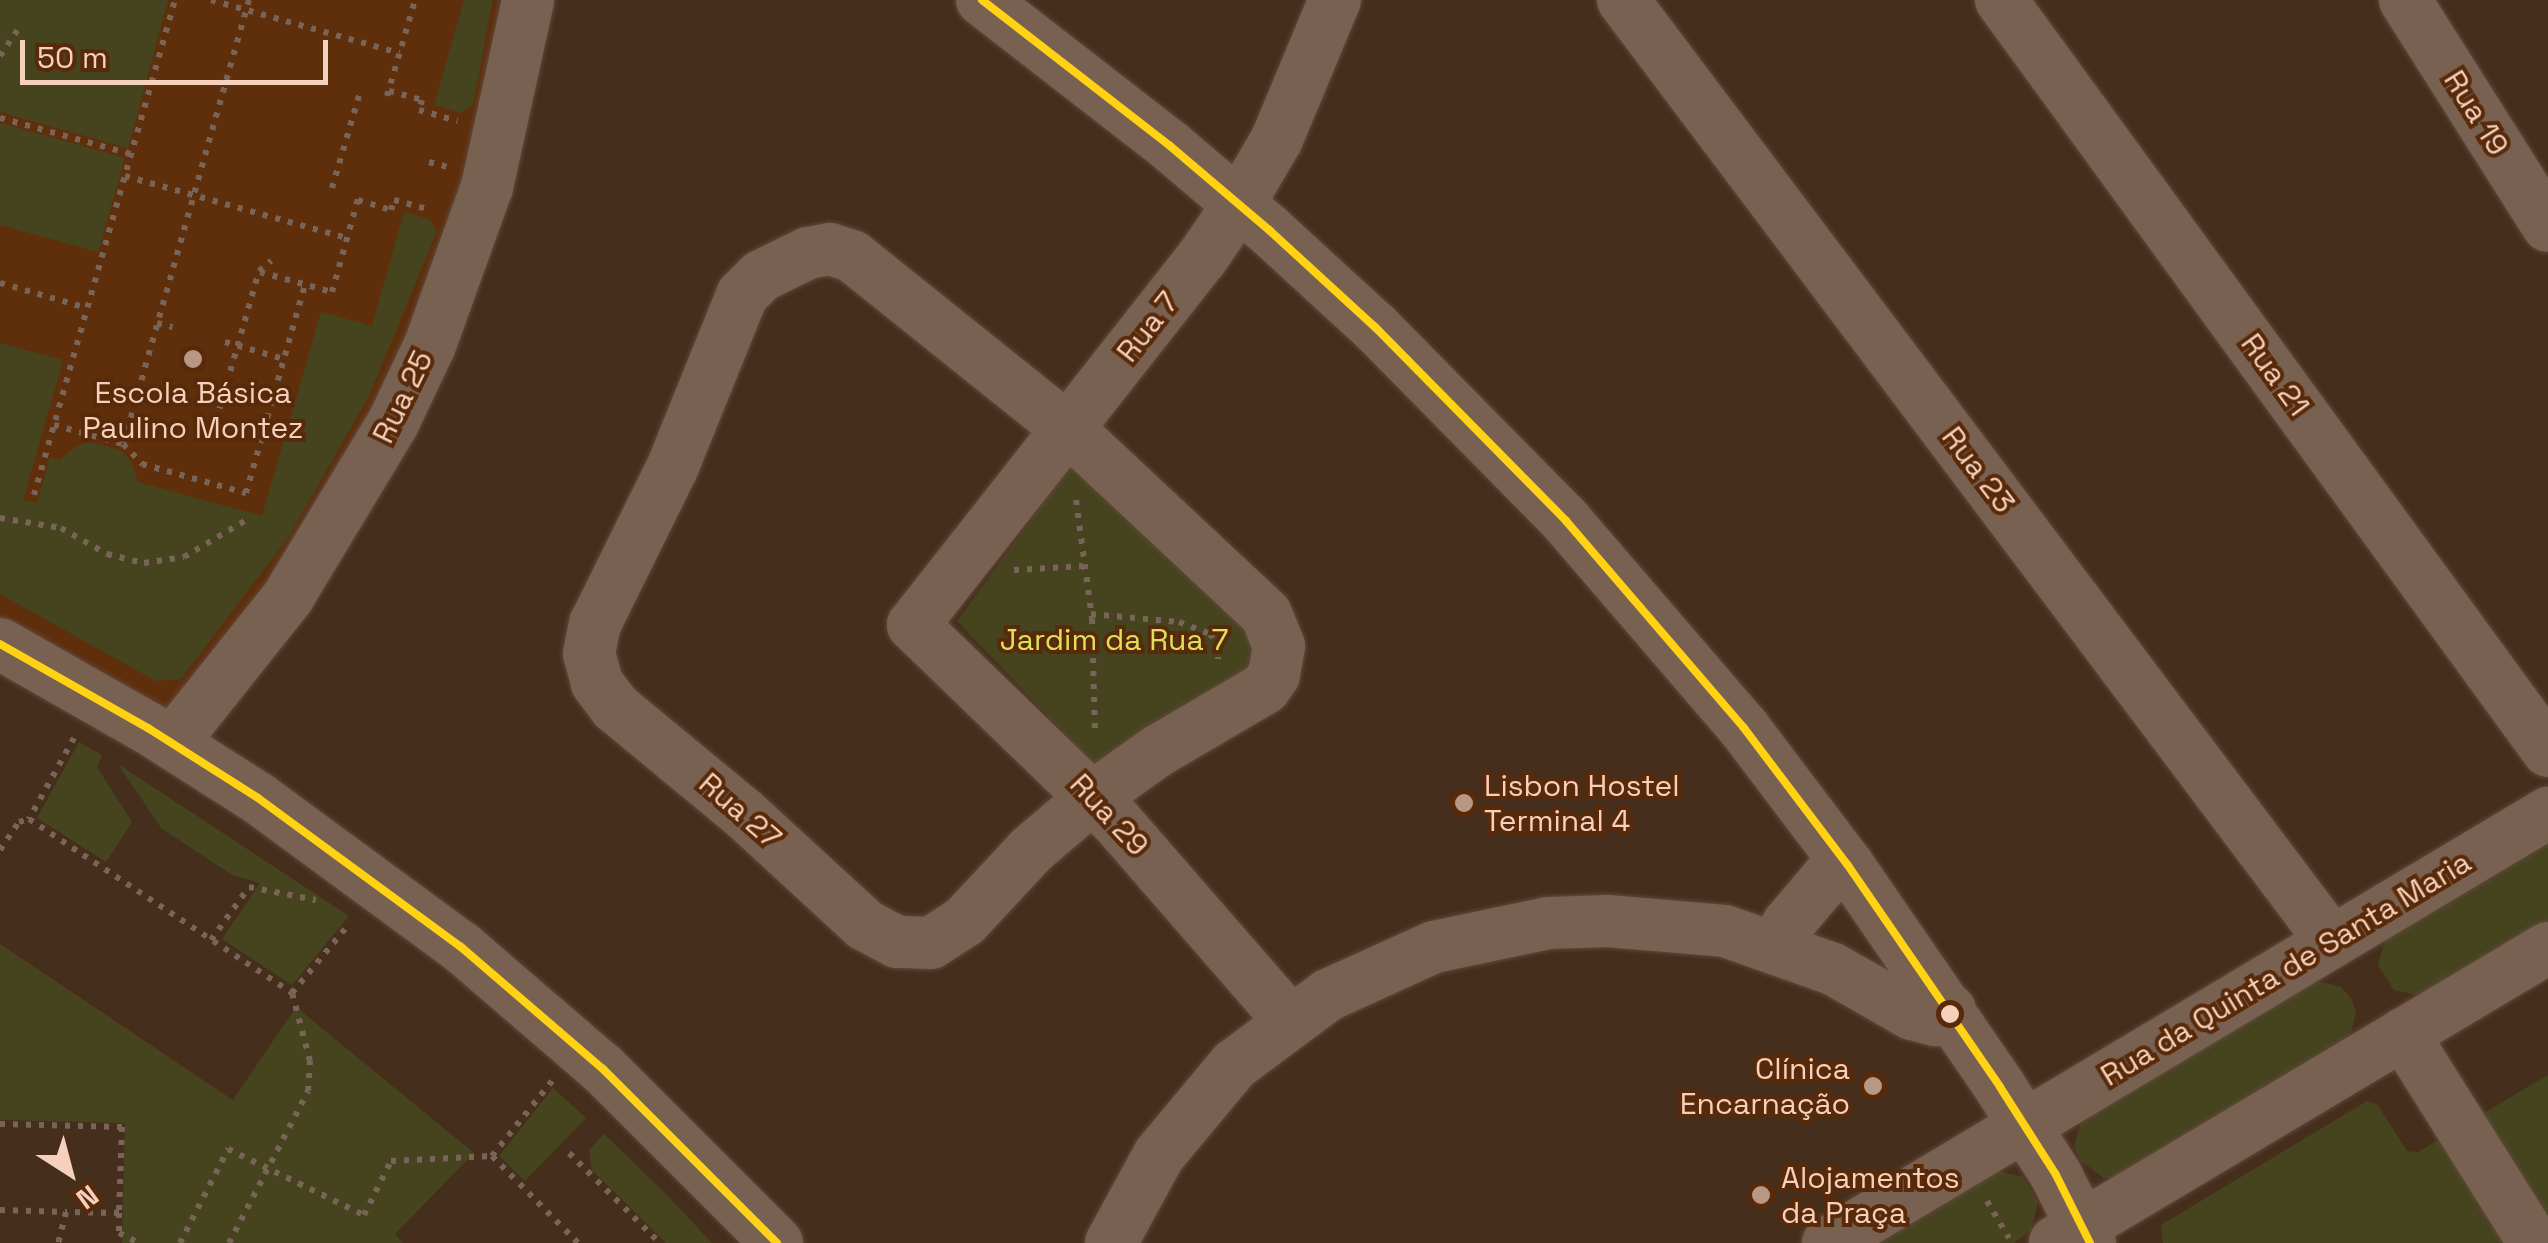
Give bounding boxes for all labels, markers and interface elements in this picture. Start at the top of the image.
scale bar [25,20,332,82]
text: 50 m [37,38,108,77]
street label: Rua 19 [2436,64,2516,162]
street label: Rua 7 [1109,285,1187,369]
street label: Rua 21 [2233,327,2317,423]
street label: Rua 25 [365,345,441,449]
marker: Escola Básica Paulino Montez [182,348,204,370]
place label: Escola Básica Paulino Montez [83,375,303,446]
street label: Rua 23 [1934,420,2022,520]
park label: Jardim da Rua 7 [1000,622,1228,658]
street label: Rua 27 [692,766,788,856]
street label: Rua 29 [1062,767,1156,863]
place label: Lisbon Hostel Terminal 4 [1484,768,1680,838]
marker: Lisbon Hostel Terminal 4 [1453,792,1475,814]
street label: Rua da Quinta de Santa Maria [2095,844,2477,1094]
unlabelled marker [1940,1004,1960,1024]
place label: Clínica Encarnação [1680,1051,1850,1122]
marker: Clínica Encarnação [1860,1073,1886,1099]
north arrow [20,1123,120,1223]
place label: Alojamentos da Praça [1781,1160,1960,1230]
text: N [69,1177,106,1217]
marker: Alojamentos da Praça [1750,1184,1772,1206]

